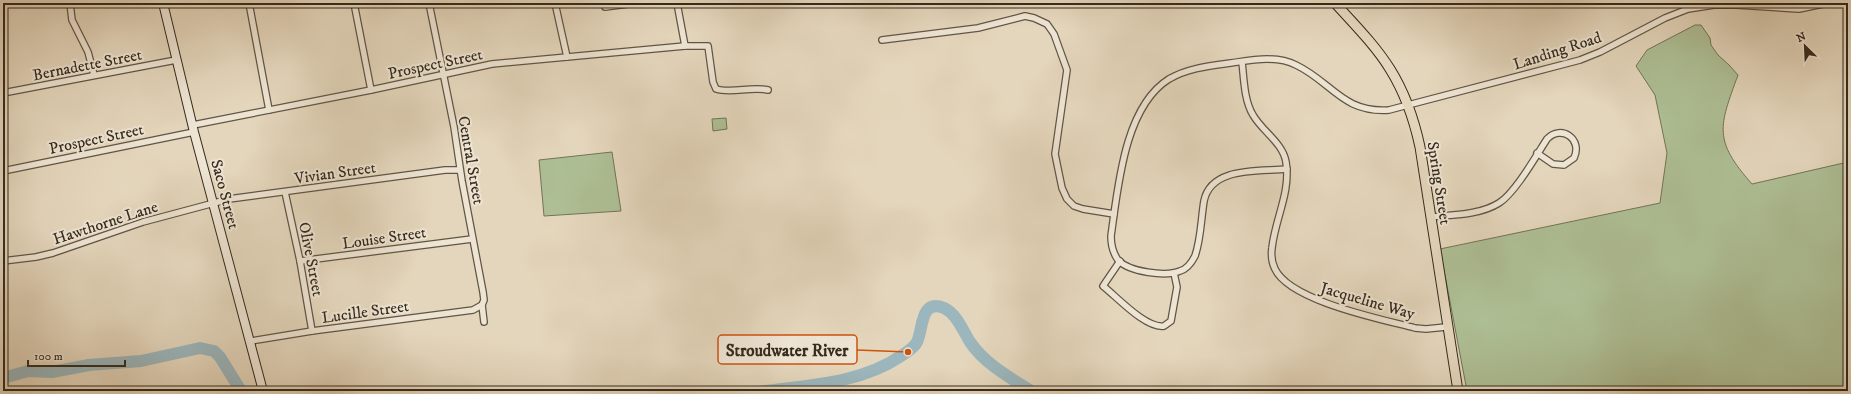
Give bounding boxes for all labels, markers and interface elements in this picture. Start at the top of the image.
north arrow [1785,26,1825,66]
street label: Landing Road [1511,27,1604,75]
text: N [1794,30,1808,46]
street label: Prospect Street [386,44,484,84]
street label: Bernadette Street [31,45,143,85]
street label: Central Street [453,114,489,206]
street label: Prospect Street [47,119,145,159]
street label: Spring Street [1423,140,1455,226]
street label: Saco Street [206,157,244,231]
street label: Vivian Street [292,157,377,189]
street label: Hawthorne Lane [50,196,161,249]
street label: Olive Street [294,220,328,298]
street label: Louise Street [341,222,427,254]
street label: Jacqueline Way [1316,277,1418,324]
street label: Lucille Street [320,296,410,328]
callout: Stroudwater River [718,335,857,364]
text: Stroudwater River [726,340,849,362]
scale bar [28,342,125,368]
text: 100 m [34,349,63,364]

